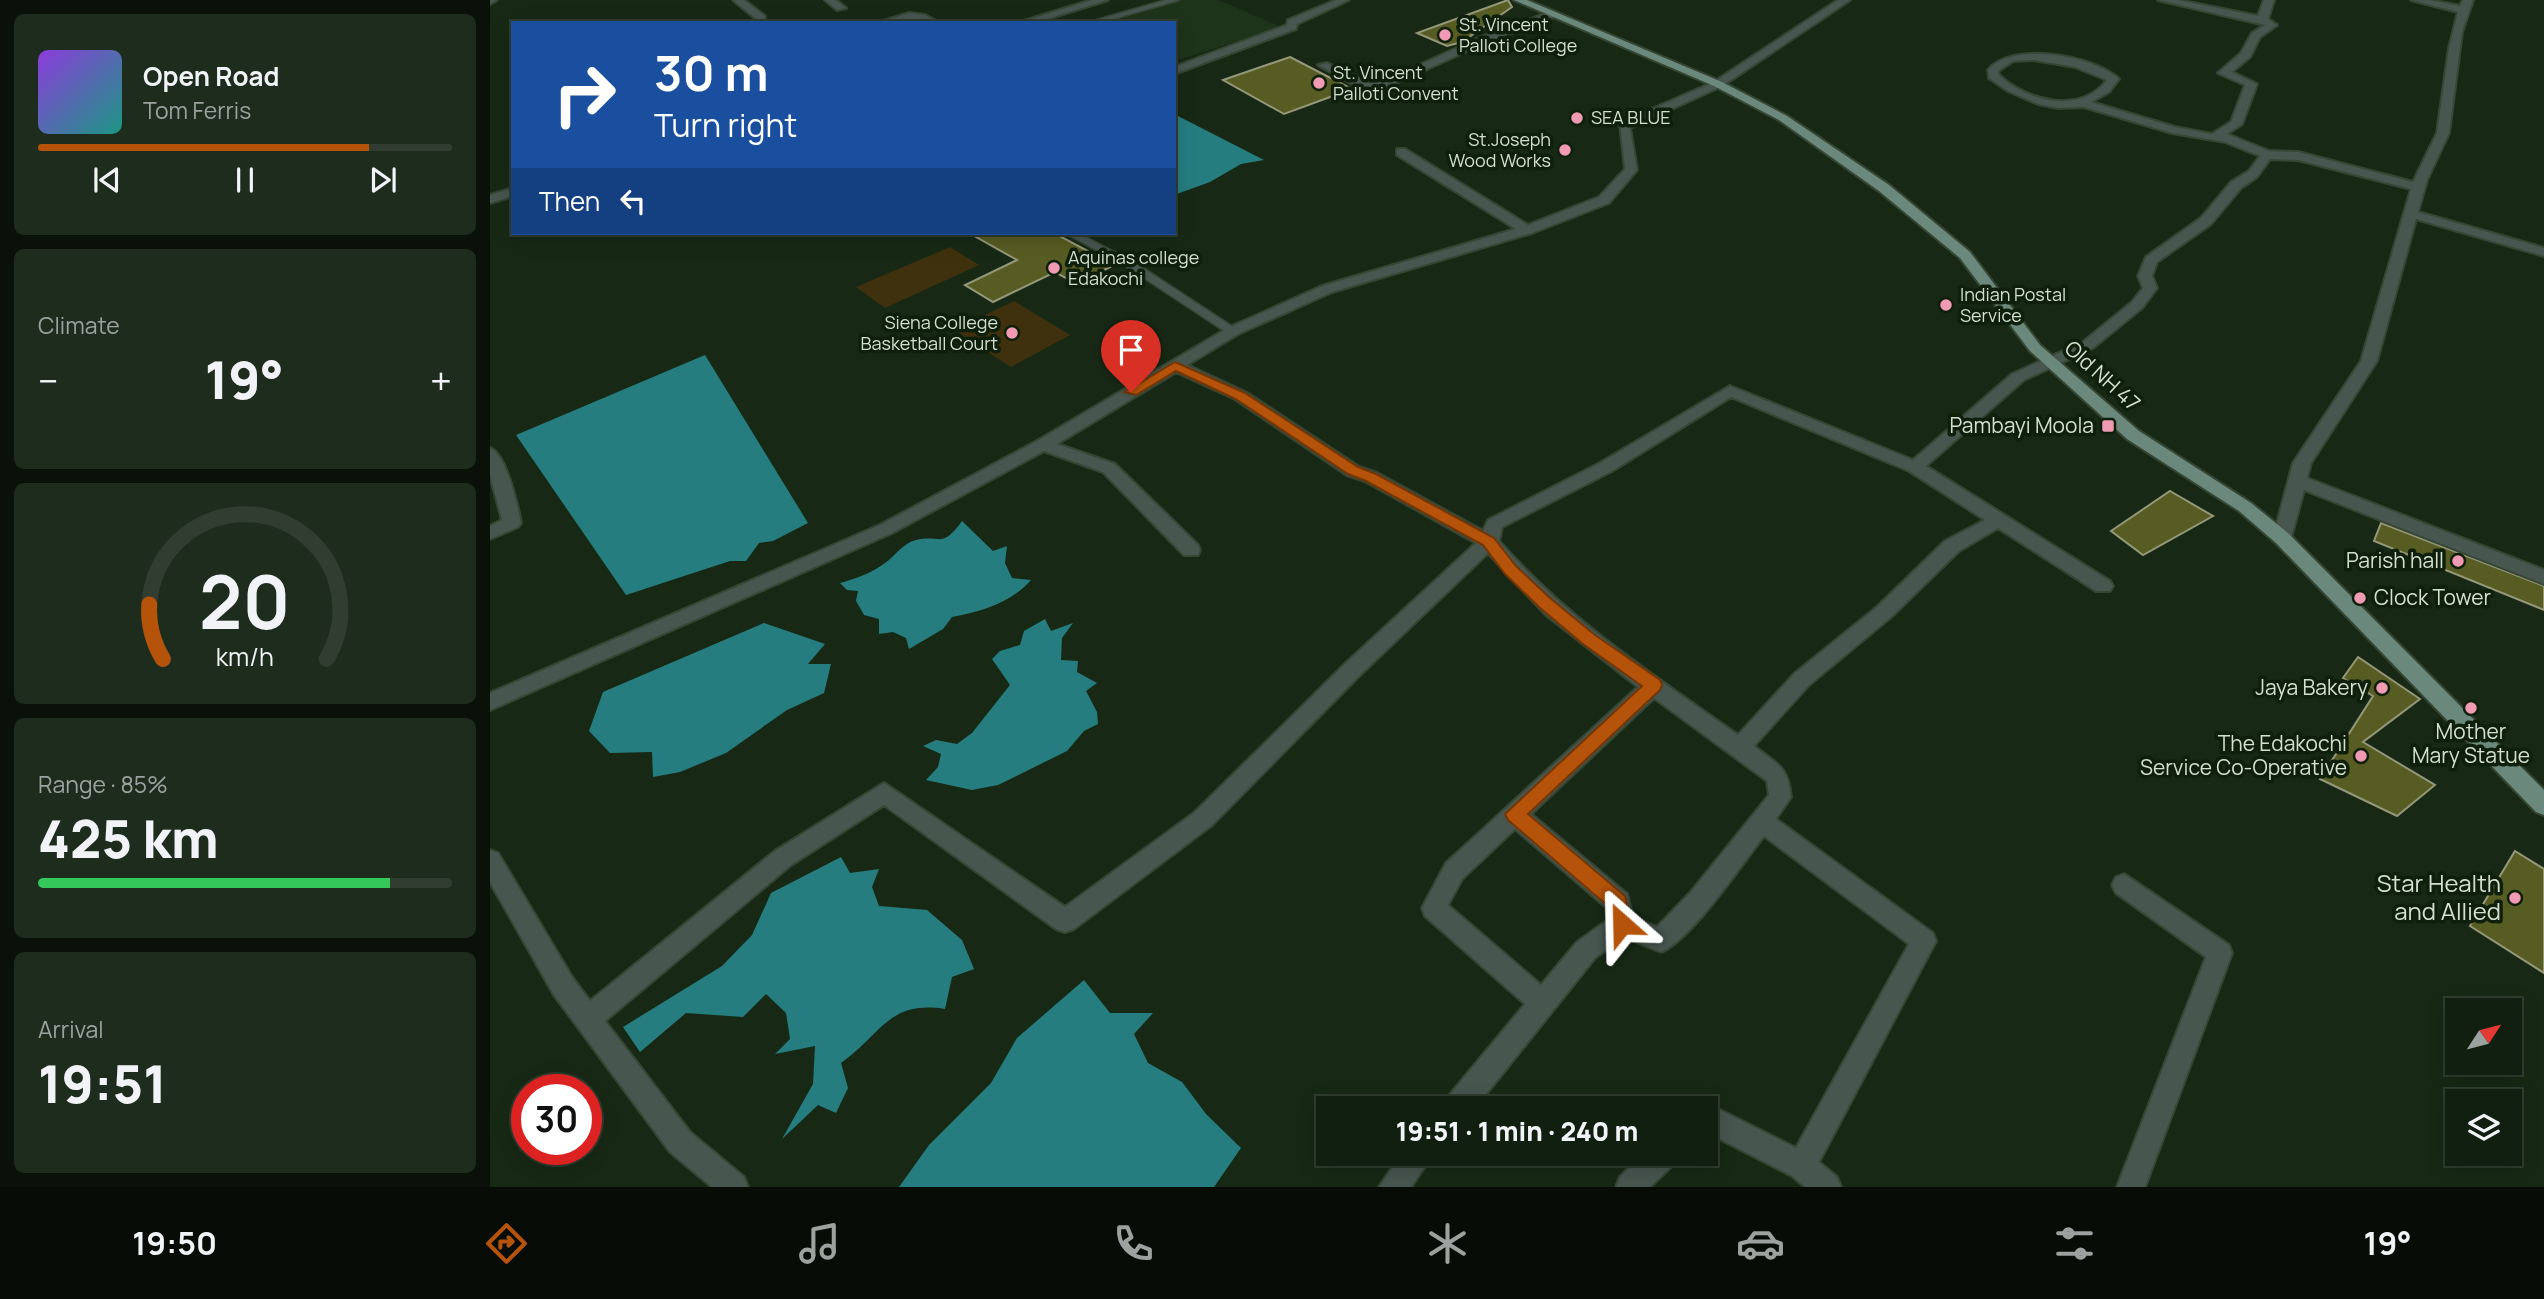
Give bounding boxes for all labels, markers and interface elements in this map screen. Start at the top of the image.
place label: St. Vincent Palloti College [1459,12,1577,57]
marker: St. Vincent Palloti College [1437,27,1453,43]
text: 30 m [654,39,769,106]
icon: right [539,49,630,140]
text: Open Road [143,58,279,94]
place label: St. Vincent Palloti Convent [1333,60,1459,105]
marker: St. Vincent Palloti Convent [1311,75,1327,91]
text: Tom Ferris [143,94,251,126]
text: Turn right [654,103,797,147]
place label: SEA BLUE [1591,105,1670,129]
marker: SEA BLUE [1569,110,1585,126]
place label: St.Joseph Wood Works [1449,127,1551,172]
marker: St.Joseph Wood Works [1557,142,1573,158]
icon: previous [88,161,126,199]
icon: pause [226,161,264,199]
icon: next [364,161,402,199]
icon: left [614,182,652,220]
text: Then [539,183,600,219]
place label: Aquinas college Edakochi [1068,245,1199,290]
marker: Aquinas college Edakochi [1046,260,1062,276]
place label: Indian Postal Service [1960,282,2066,327]
marker: Indian Postal Service [1938,297,1954,313]
text: Climate [38,309,120,341]
place label: Siena College Basketball Court [860,310,998,355]
pin [1101,320,1161,392]
marker: Siena College Basketball Court [1004,325,1020,341]
icon: arrive [1112,331,1150,369]
street label: Old NH 47 [2059,334,2146,417]
text: 19° [205,344,284,415]
text: − [38,354,59,406]
text: + [430,354,452,406]
place label: Pambayi Moola [1950,411,2094,439]
marker: Pambayi Moola [2100,418,2116,434]
place label: Parish hall [2346,546,2444,574]
text: 20 [199,552,291,652]
marker: Parish hall [2450,553,2466,569]
place label: Clock Tower [2374,583,2491,611]
marker: Clock Tower [2352,590,2368,606]
text: km/h [216,639,274,674]
place label: Jaya Bakery [2255,673,2368,701]
marker: Jaya Bakery [2374,680,2390,696]
marker: Mother Mary Statue [2463,700,2479,716]
place label: Mother Mary Statue [2412,717,2530,769]
place label: The Edakochi Service Co-Operative [2140,729,2347,781]
marker: The Edakochi Service Co-Operative [2353,748,2369,764]
text: Range · 85% [38,768,168,800]
text: 425 km [38,803,219,874]
place label: Star Health and Allied [2377,866,2501,927]
position arrow [1585,887,1659,961]
marker: Star Health and Allied [2507,890,2523,906]
north arrow [2445,998,2522,1074]
map controls [2445,998,2522,1166]
text: Arrival [38,1013,104,1045]
text: 19:51 [38,1048,167,1119]
speed limit sign: 30 [511,1074,602,1165]
button: layers [2445,1089,2522,1166]
text: 19:51 · 1 min · 240 m [1396,1113,1638,1149]
icon: directions [482,1219,531,1268]
icon: music [795,1219,844,1268]
icon: phone [1109,1219,1158,1268]
icon: climate [1423,1219,1472,1268]
icon: car [1736,1219,1785,1268]
icon: filters [2050,1219,2099,1268]
text: 19:50 [132,1221,217,1265]
text: 19° [2363,1221,2412,1265]

